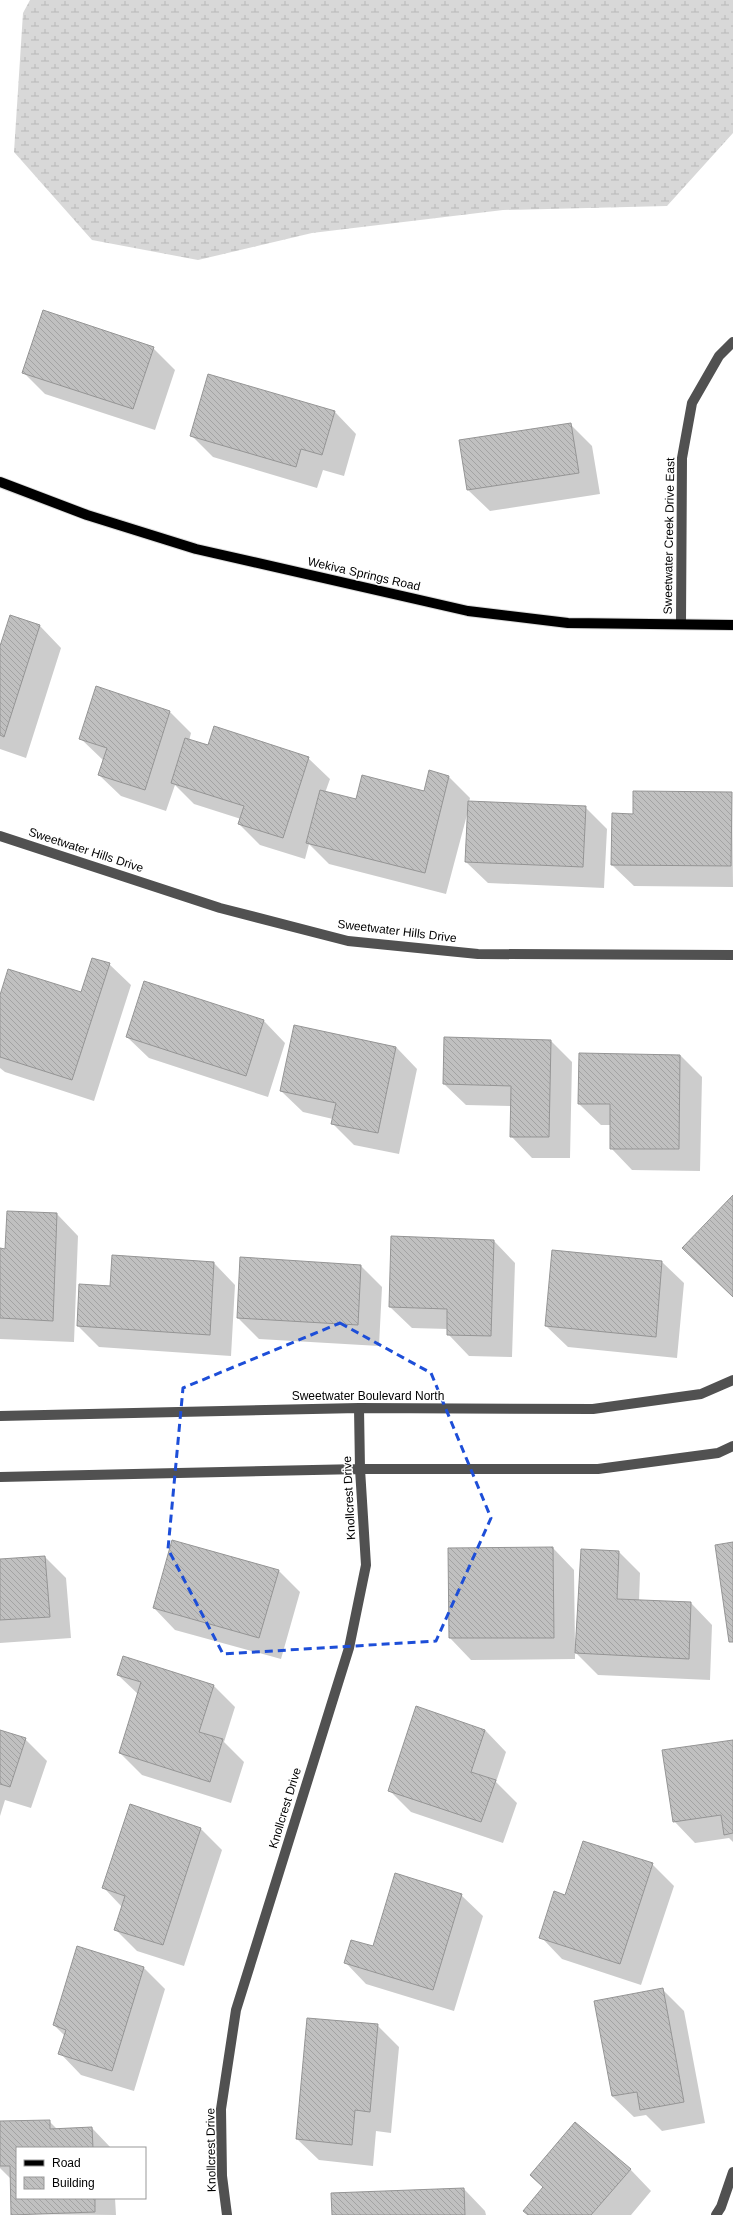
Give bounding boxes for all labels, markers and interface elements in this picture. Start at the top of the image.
street label: Sweetwater Creek Drive East [661,457,677,614]
street label: Wekiva Springs Road [306,554,422,594]
street label: Sweetwater Hills Drive [27,825,146,875]
street label: Sweetwater Hills Drive [337,917,458,945]
street label: Sweetwater Boulevard North [292,1389,444,1403]
street label: Knollcrest Drive [340,1455,358,1540]
street label: Knollcrest Drive [266,1765,304,1850]
street label: Knollcrest Drive [203,2108,219,2192]
legend [16,2147,146,2199]
text: Road [52,2156,81,2170]
text: Building [52,2176,95,2190]

